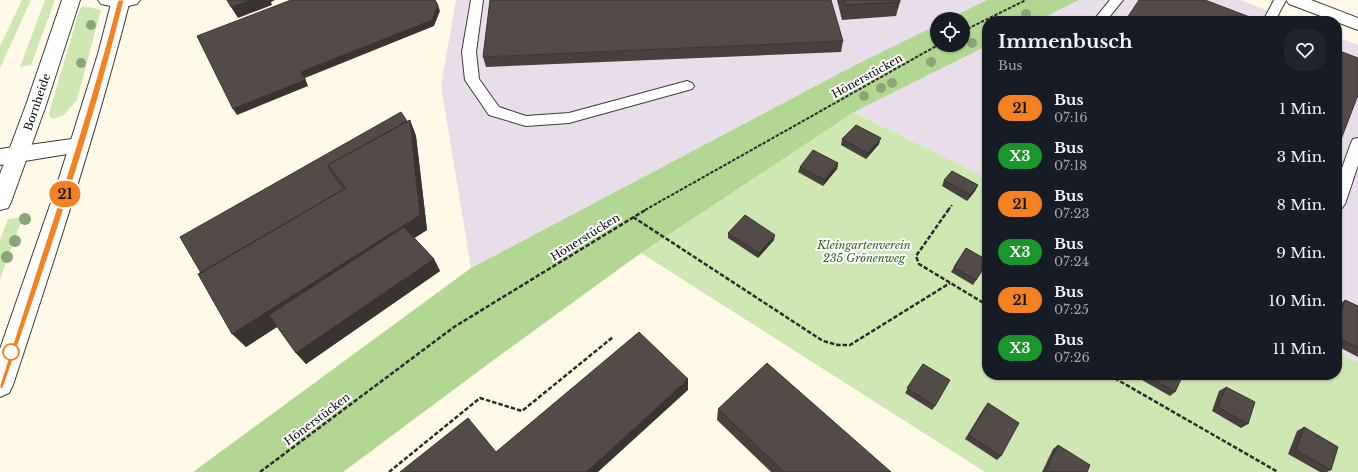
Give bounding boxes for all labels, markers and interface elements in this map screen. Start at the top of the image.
map controls [930,12,970,52]
button: locate [930,12,970,52]
button: heart [1284,29,1326,71]
text: Immenbusch [998,30,1133,53]
street label: Hönerstücken [829,51,905,101]
text: Bus [998,57,1023,74]
street label: Bornheide [21,71,53,133]
text: Bus [1054,90,1084,109]
text: 21 [1012,99,1028,117]
text: 1 Min. [1279,99,1326,118]
text: 07:16 [1054,109,1088,126]
text: Bus [1054,138,1084,157]
text: X3 [1010,147,1030,165]
text: 3 Min. [1277,147,1326,166]
text: 07:18 [1054,157,1087,174]
line badge: 21 [47,181,83,207]
text: 21 [57,185,73,203]
text: Bus [1054,186,1084,205]
text: 21 [1012,195,1028,213]
text: 8 Min. [1277,195,1326,214]
text: 07:23 [1054,205,1090,222]
street label: Hönerstücken [548,210,623,264]
text: Bus [1054,234,1084,253]
park label: Kleingartenverein 235 Grönenweg [816,238,911,265]
text: X3 [1010,243,1030,261]
text: 9 Min. [1276,243,1326,262]
text: 07:24 [1054,253,1089,270]
text: Bus [1054,282,1084,301]
text: 21 [1012,291,1028,309]
text: 10 Min. [1269,291,1326,310]
text: 07:25 [1054,301,1089,318]
text: Bus [1054,330,1084,349]
text: X3 [1010,339,1030,357]
text: 11 Min. [1273,339,1326,358]
unlabelled marker [2,343,20,361]
text: 07:26 [1054,349,1090,366]
street label: Hönerstücken [281,389,353,448]

